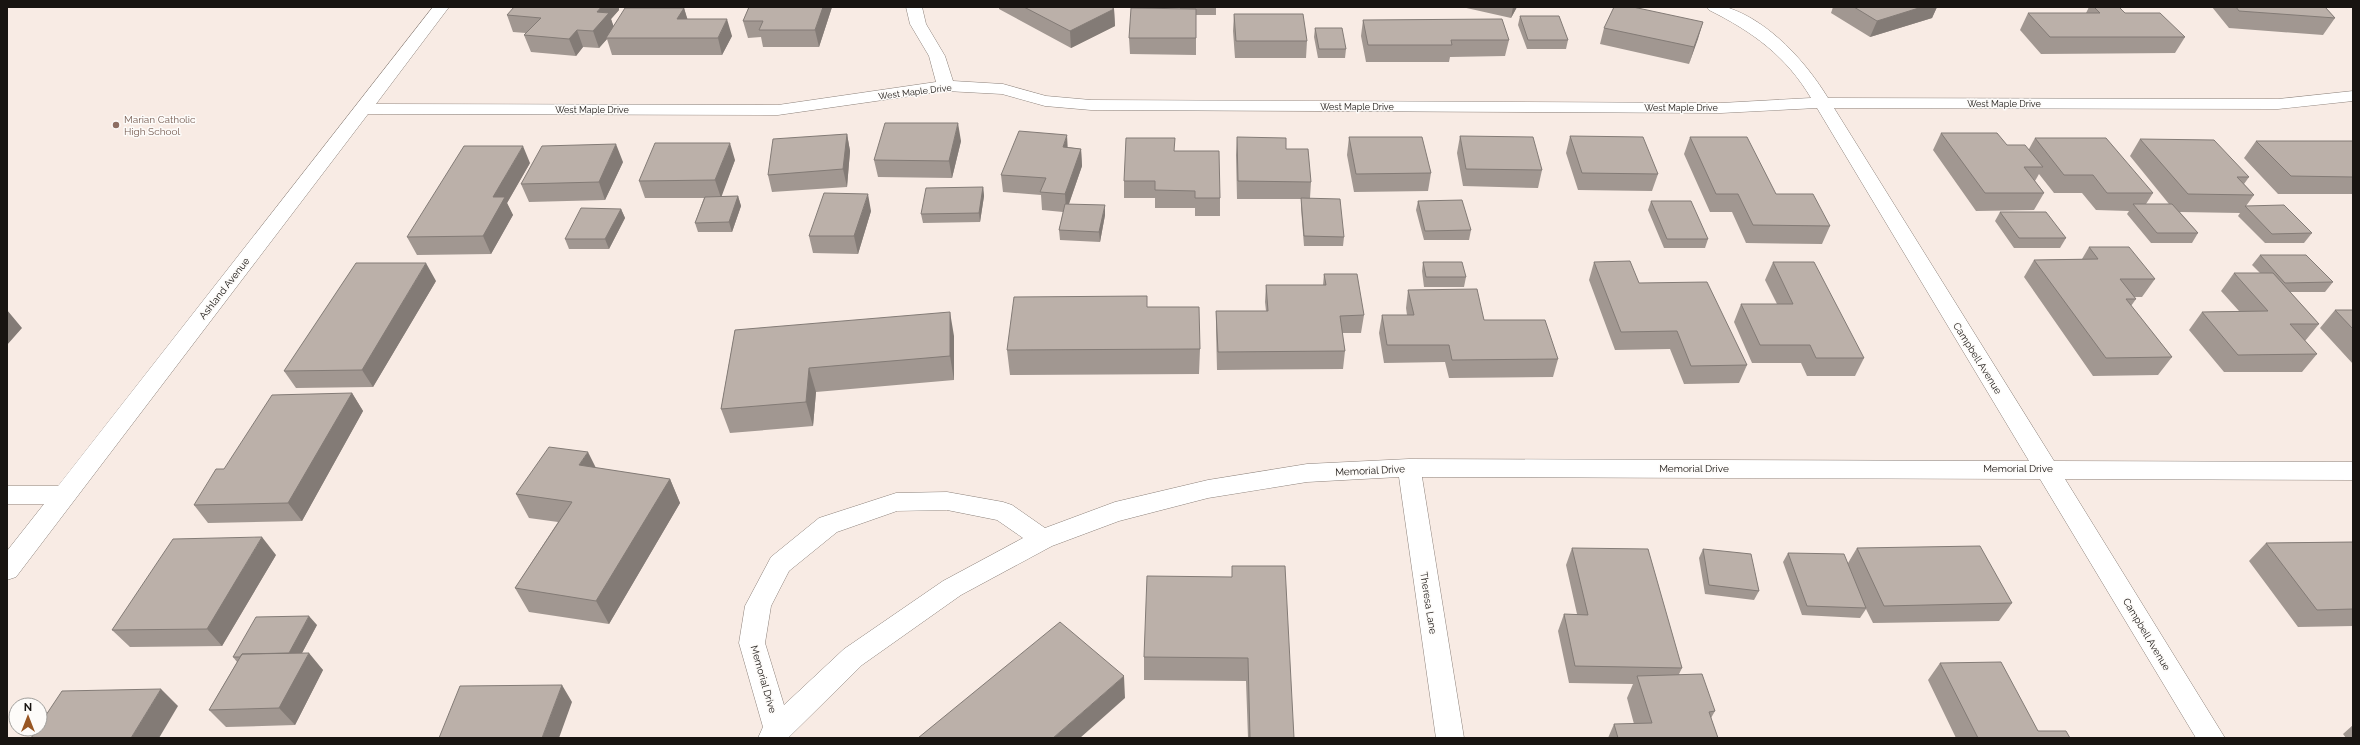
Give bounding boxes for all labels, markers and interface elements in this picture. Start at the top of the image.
street label: West Maple Drive [878,82,953,101]
street label: West Maple Drive [1967,99,2041,109]
street label: West Maple Drive [1320,102,1394,112]
street label: West Maple Drive [1644,103,1718,113]
street label: West Maple Drive [555,105,629,115]
place label: Marian Catholic High School [124,114,196,137]
marker: Marian Catholic High School [111,120,121,130]
street label: Ashland Avenue [197,255,252,321]
street label: Campbell Avenue [1951,321,2004,396]
street label: Memorial Drive [1335,463,1405,478]
street label: Memorial Drive [1659,463,1729,474]
street label: Memorial Drive [1983,463,2053,474]
street label: Theresa Lane [1418,571,1439,635]
street label: Campbell Avenue [2121,596,2173,672]
street label: Memorial Drive [749,644,778,714]
north arrow [8,697,48,737]
text: N [24,701,32,714]

